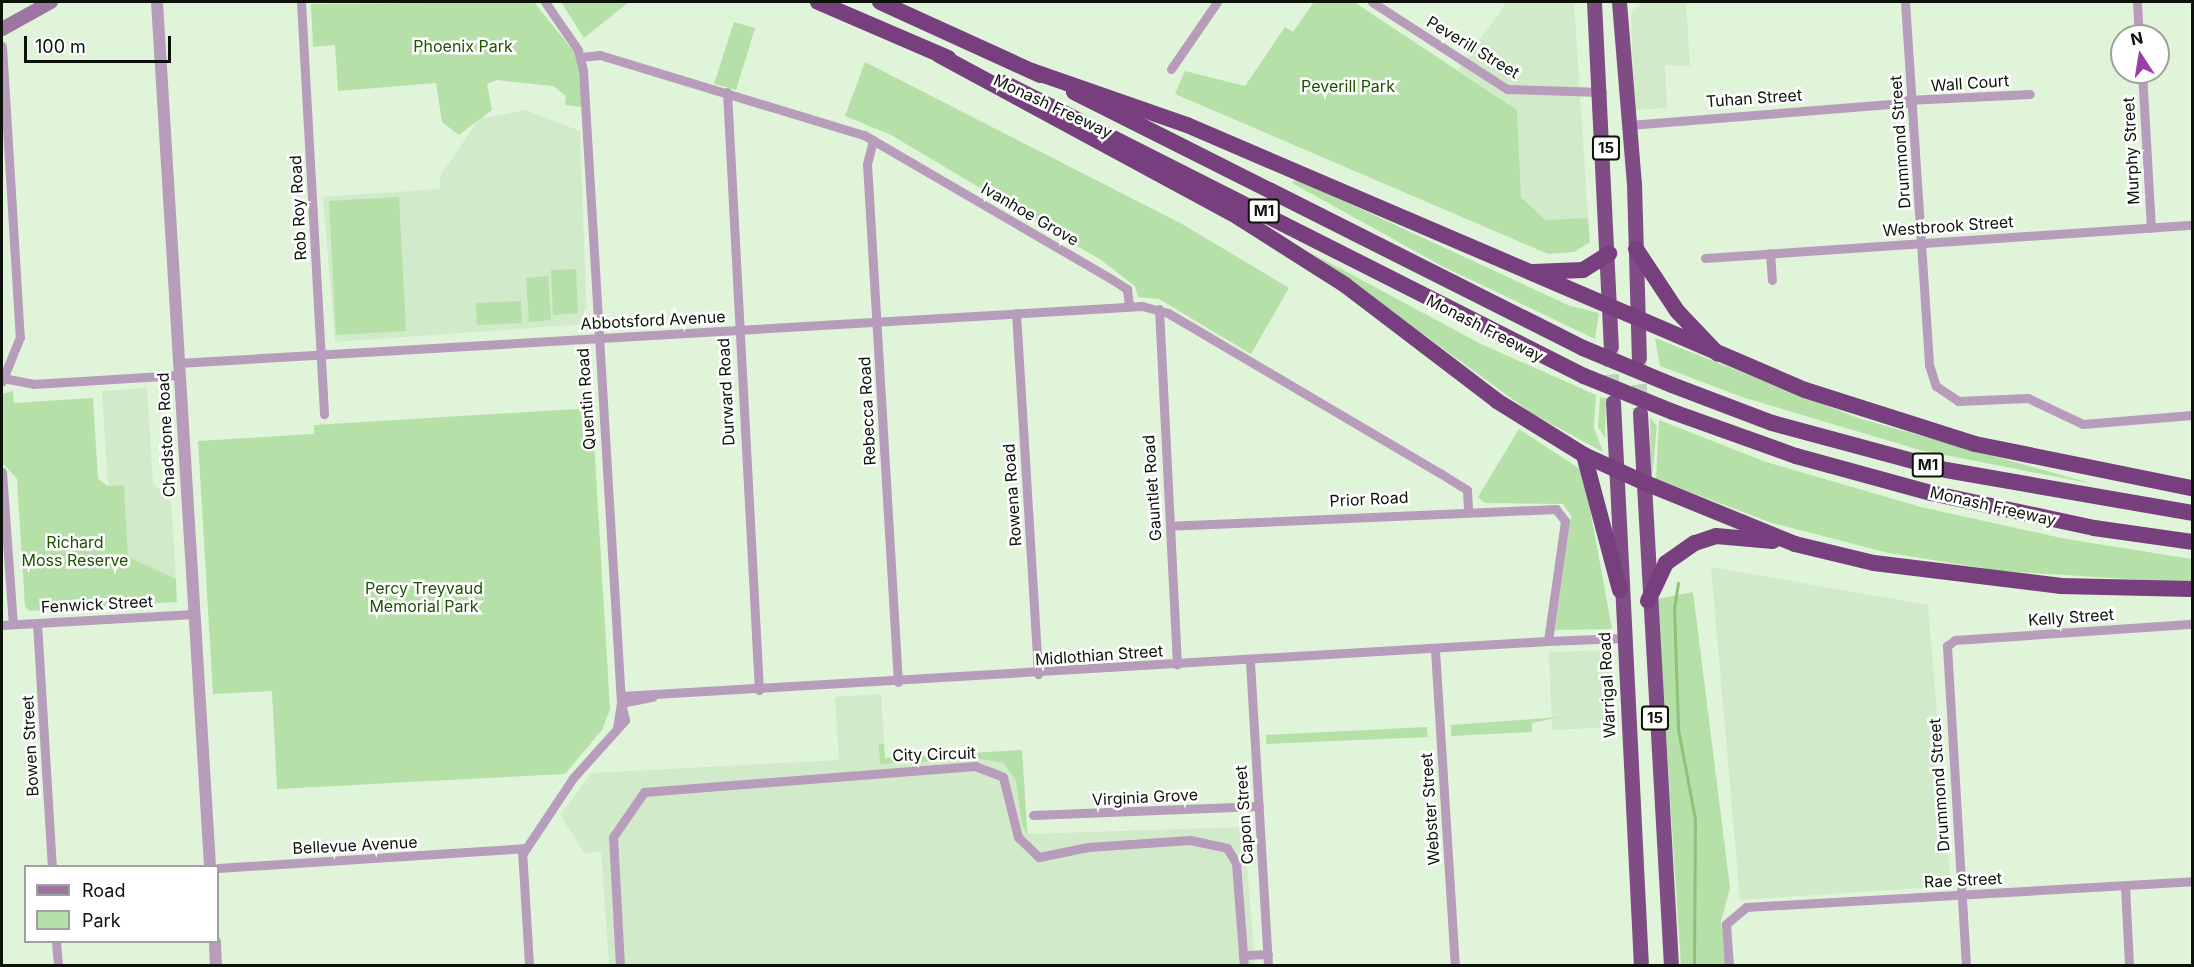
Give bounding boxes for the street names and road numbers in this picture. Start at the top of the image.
street label: Peverill Street [1423,12,1523,82]
street label: Monash Freeway [991,70,1115,142]
street label: Wall Court [1930,71,2010,95]
street label: Drummond Street [1886,75,1914,209]
street label: Tuhan Street [1705,85,1803,111]
street label: Murphy Street [2119,97,2143,205]
road number: 15 [1591,136,1621,160]
street label: Rob Roy Road [286,155,310,261]
street label: Ivanhoe Grove [978,178,1082,250]
road number: M1 [1248,199,1280,223]
street label: Westbrook Street [1882,212,2014,240]
street label: Monash Freeway [1423,290,1547,366]
street label: Abbotsford Avenue [580,307,726,333]
street label: Durward Road [714,338,738,446]
street label: Quentin Road [573,347,599,451]
street label: Rebecca Road [855,356,879,466]
street label: Chadstone Road [153,372,179,498]
street label: Gauntlet Road [1139,434,1165,542]
street label: Rowena Road [999,443,1025,547]
road number: M1 [1912,453,1944,477]
street label: Monash Freeway [1928,482,2058,530]
street label: Prior Road [1329,487,1409,511]
street label: Fenwick Street [41,591,153,617]
street label: Kelly Street [2027,604,2115,630]
street label: Warrigal Road [1595,632,1619,738]
street label: Midlothian Street [1034,641,1164,669]
street label: Bowen Street [18,695,42,797]
road number: 15 [1640,706,1670,730]
street label: Drummond Street [1925,718,1953,852]
street label: City Circuit [892,743,976,765]
street label: Webster Street [1416,752,1444,866]
street label: Capon Street [1231,765,1257,865]
street label: Virginia Grove [1091,785,1199,809]
street label: Bellevue Avenue [292,832,418,858]
street label: Rae Street [1923,868,2003,892]

